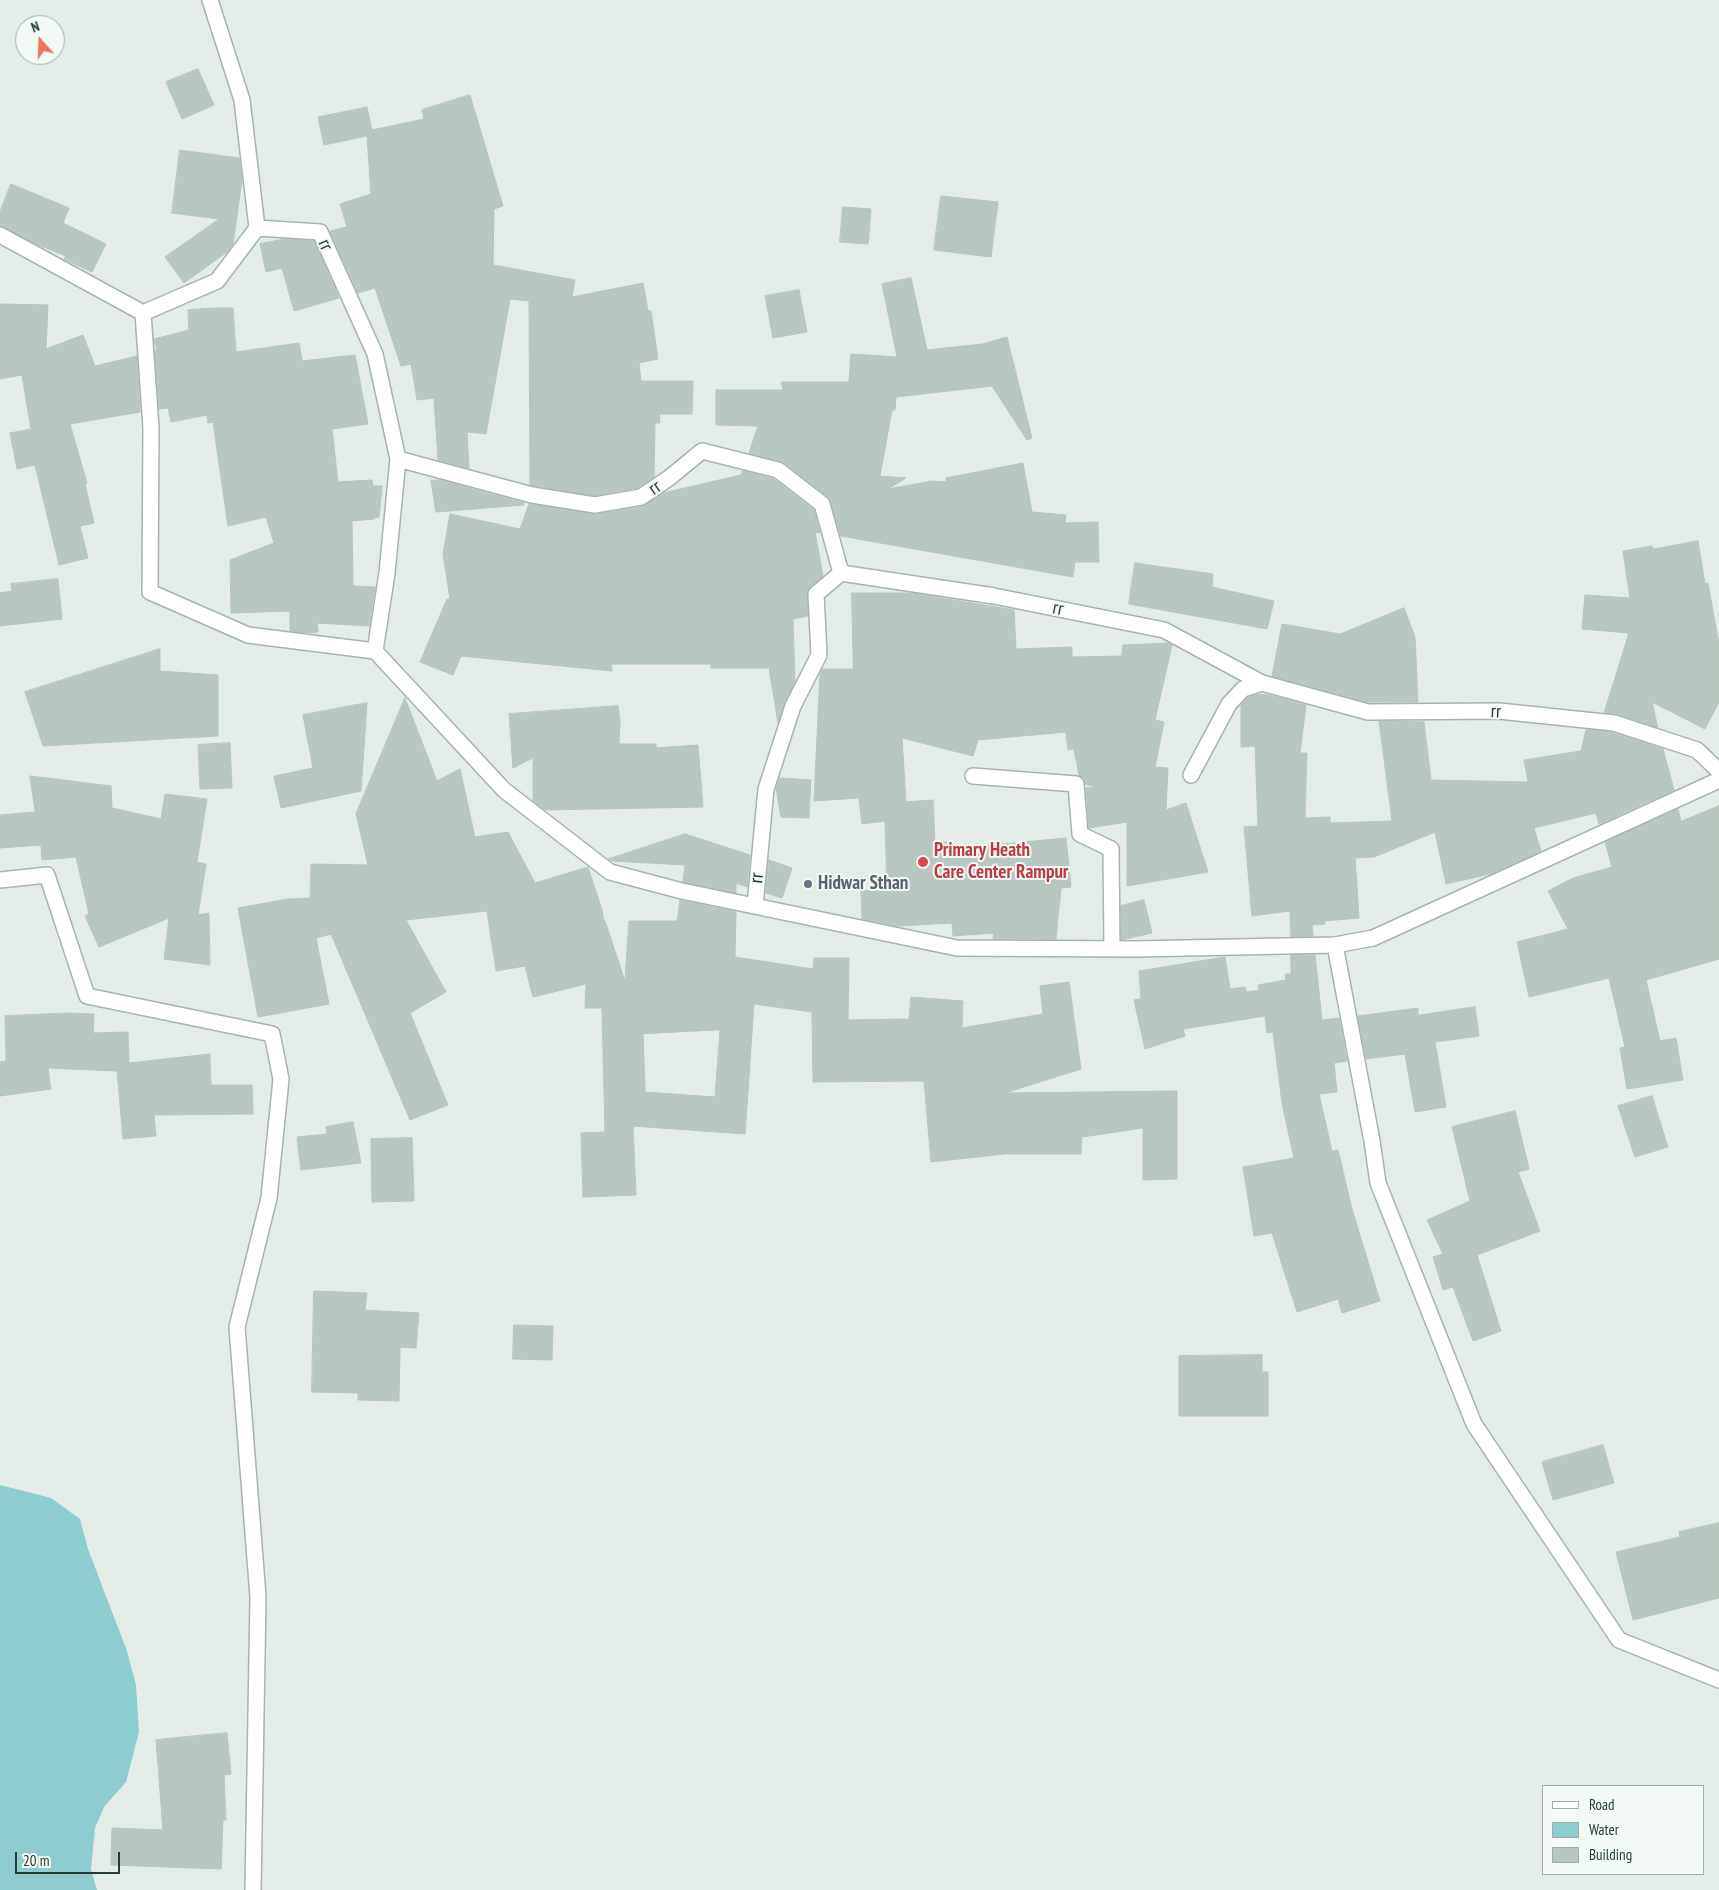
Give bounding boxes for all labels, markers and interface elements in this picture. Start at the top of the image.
north arrow [15,15,65,65]
text: N [29,17,42,37]
street label: rr [312,236,338,254]
street label: rr [644,476,666,500]
street label: rr [1051,597,1065,621]
street label: rr [1490,700,1502,724]
place label: Primary Heath Care Center Rampur [934,840,1068,884]
marker: Primary Heath Care Center Rampur [916,855,930,869]
street label: rr [745,872,769,884]
place label: Hidwar Sthan [818,873,908,895]
marker: Hidwar Sthan [802,878,814,890]
legend [1542,1785,1704,1875]
text: Road [1589,1795,1615,1814]
text: Water [1589,1820,1619,1839]
scale bar [18,1842,122,1874]
text: Building [1589,1845,1632,1864]
text: 20 m [23,1851,49,1870]

